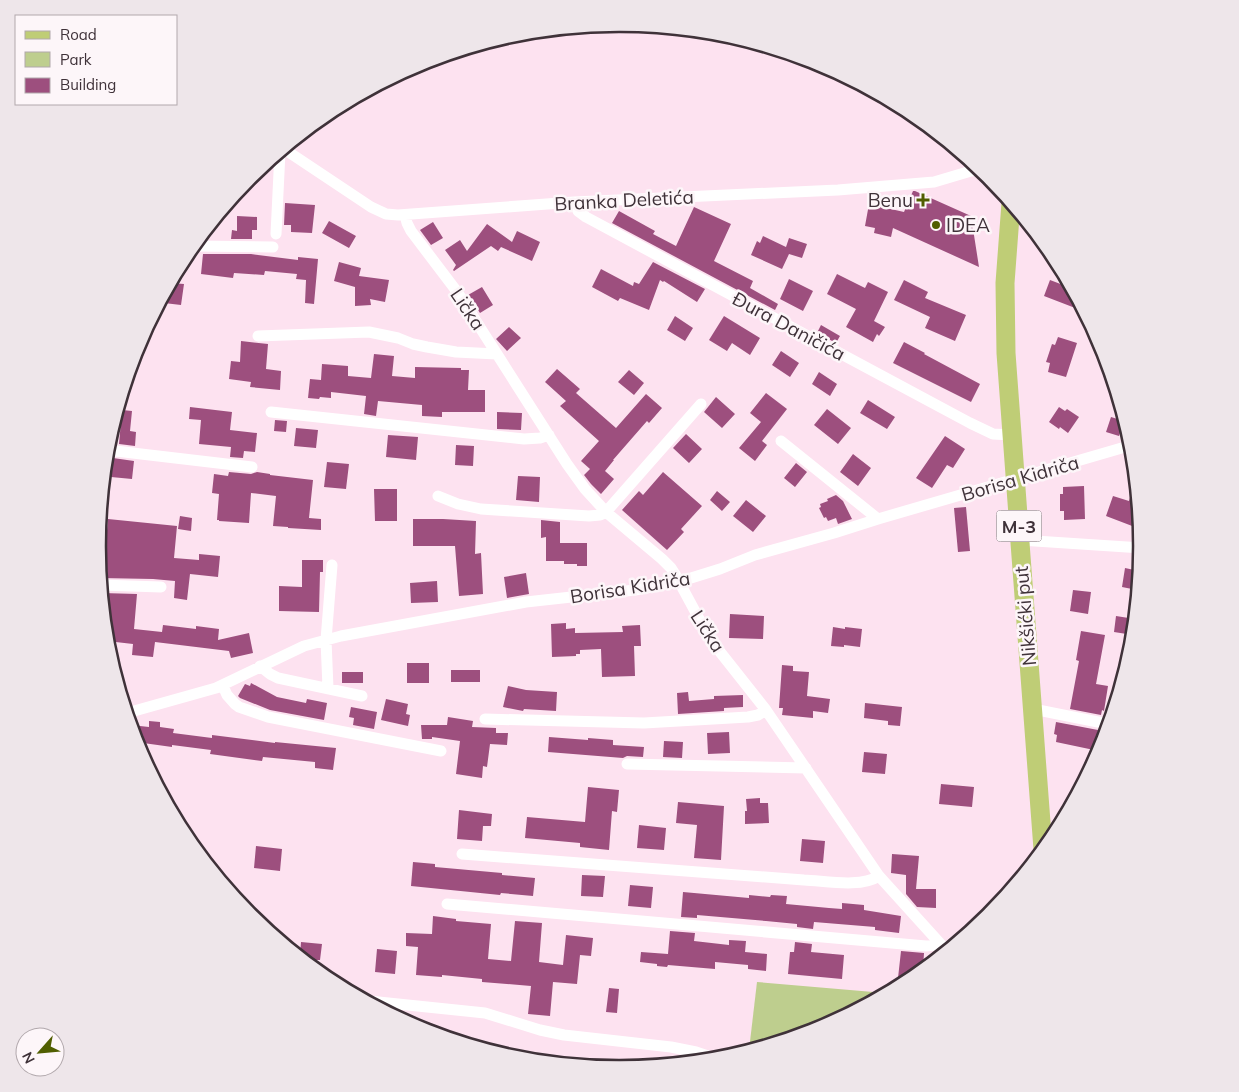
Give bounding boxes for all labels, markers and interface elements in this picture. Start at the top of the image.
legend [15,15,178,105]
text: Road [60,25,97,44]
text: Park [60,50,92,69]
text: Building [60,75,116,94]
street label: Branka Deletića [554,184,694,216]
place label: Benu [868,188,913,212]
marker: Benu [917,194,929,206]
place label: IDEA [946,213,990,237]
marker: IDEA [930,219,942,231]
street label: Lička [445,283,491,335]
street label: Đura Daničića [729,286,849,366]
street label: Borisa Kidriča [958,450,1082,506]
road number: M-3 [996,511,1042,542]
street label: Nikšićki put [1009,565,1041,667]
street label: Borisa Kidriča [568,566,692,608]
street label: Lička [686,605,730,657]
north arrow [15,1027,65,1077]
text: N [18,1049,39,1067]

